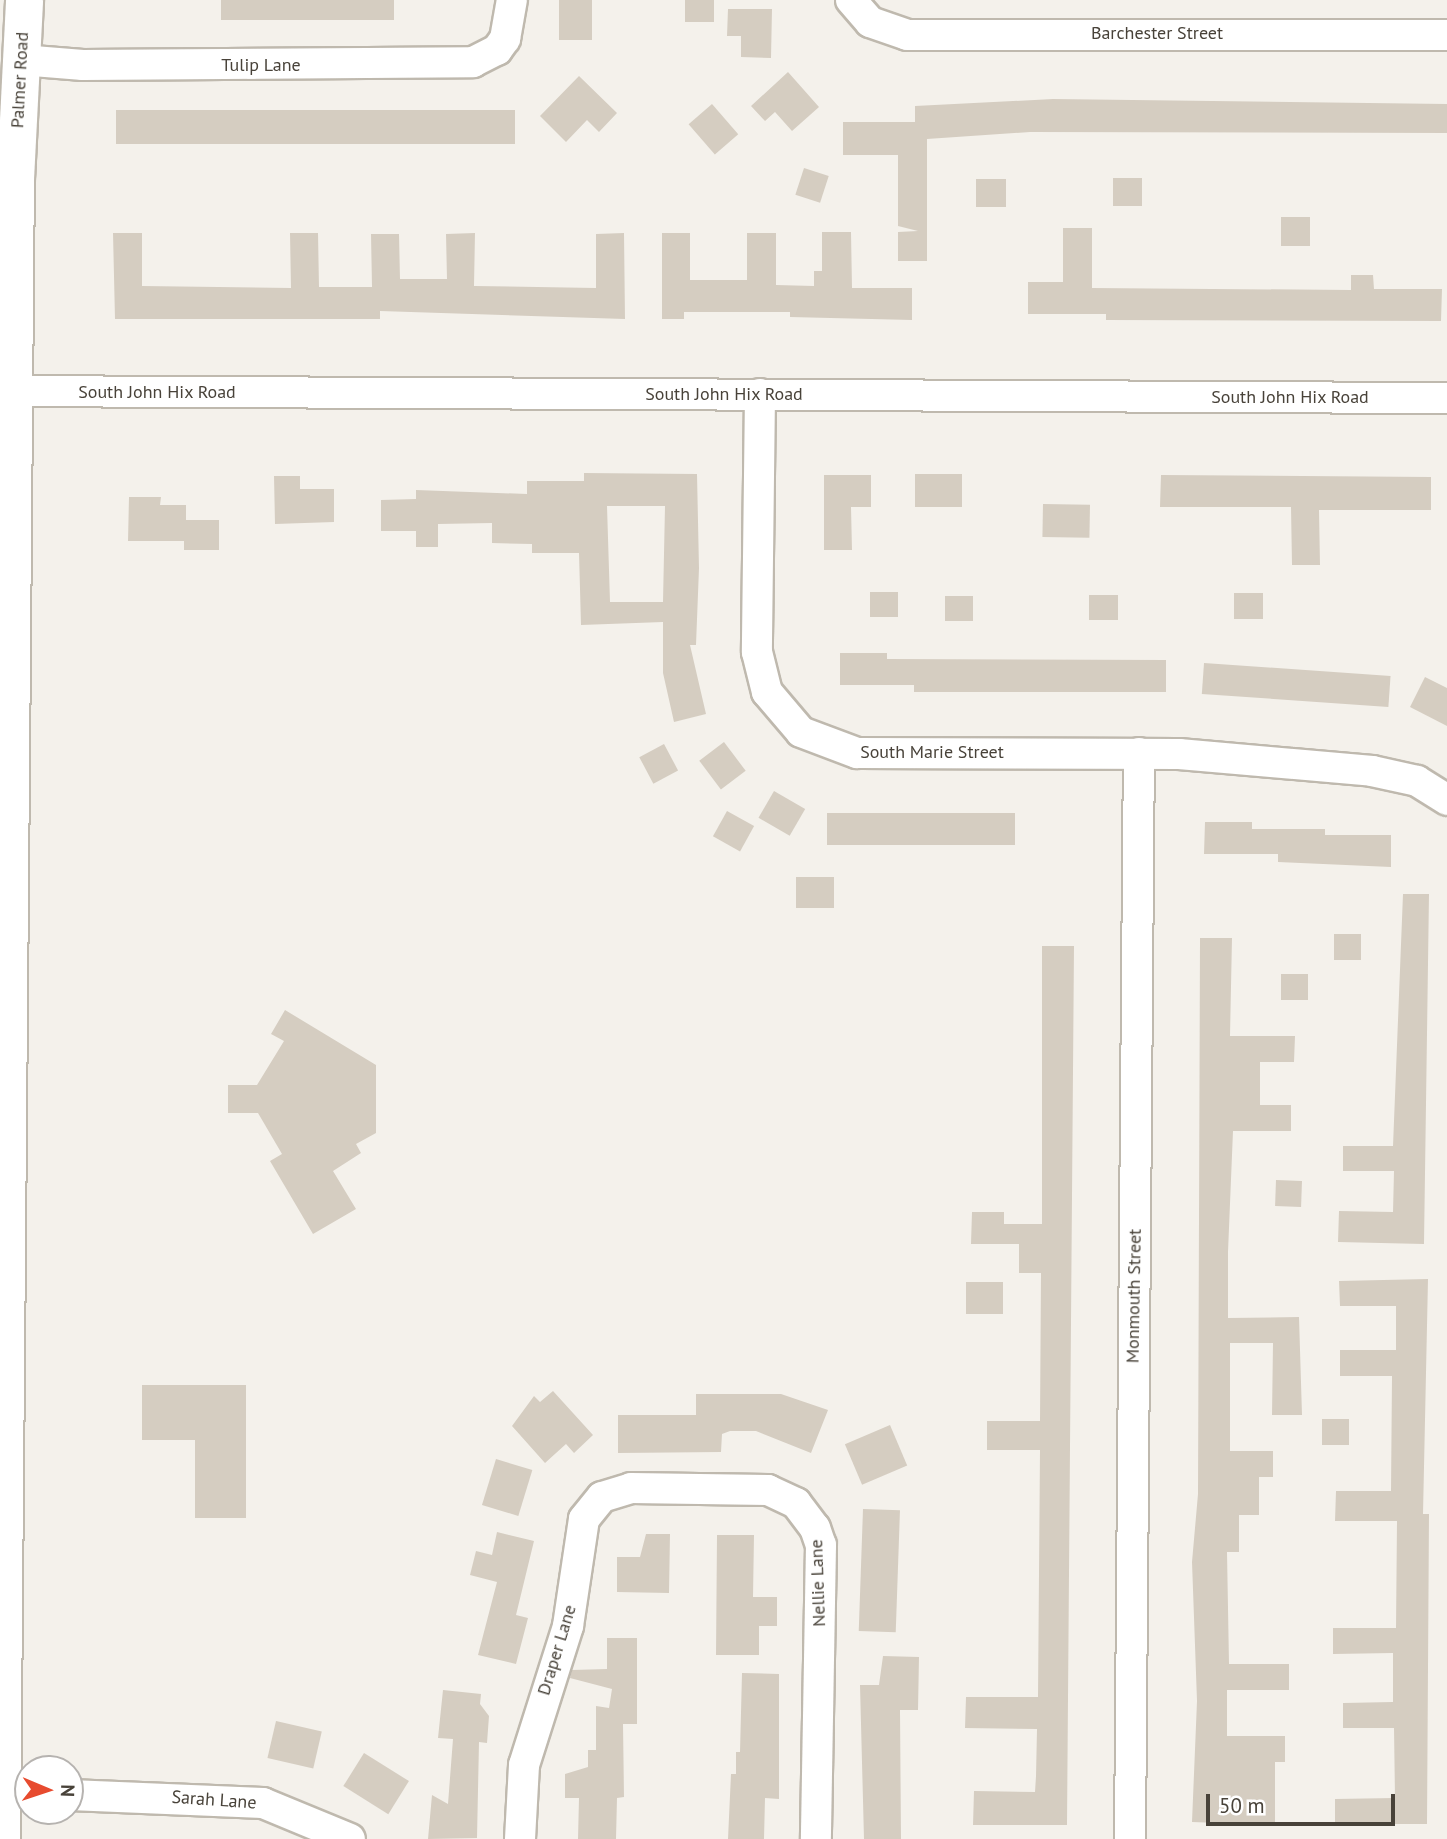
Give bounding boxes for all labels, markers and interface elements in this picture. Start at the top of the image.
street label: Barchester Street [1091,22,1223,44]
street label: Palmer Road [7,31,33,129]
street label: Tulip Lane [221,54,301,76]
street label: South John Hix Road [78,381,236,403]
street label: South John Hix Road [645,383,803,405]
street label: South John Hix Road [1211,386,1369,408]
street label: South Marie Street [860,741,1004,763]
street label: Monmouth Street [1122,1229,1146,1363]
street label: Nellie Lane [806,1539,830,1627]
street label: Draper Lane [533,1602,581,1698]
north arrow [14,1755,84,1825]
scale bar [1209,1780,1398,1824]
text: N [56,1784,80,1797]
street label: Sarah Lane [171,1786,257,1814]
text: 50 m [1219,1792,1265,1819]

